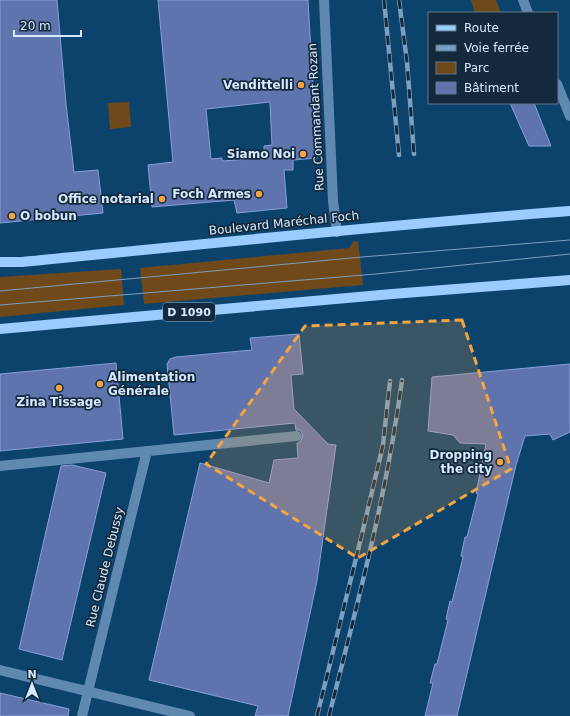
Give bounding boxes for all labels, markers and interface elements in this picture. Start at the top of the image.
scale bar [14,12,81,38]
legend [428,12,558,104]
text: 20 m [20,19,51,33]
text: Route [464,21,499,35]
text: Voie ferrée [464,41,529,55]
street label: Rue Commandant Rozan [305,43,327,191]
text: Parc [464,61,489,75]
place label: Vendittelli [223,78,293,92]
marker: Vendittelli [296,80,306,90]
text: Bâtiment [464,81,519,95]
place label: Siamo Noi [227,147,295,161]
marker: Siamo Noi [298,149,308,159]
place label: Foch Armes [172,187,251,201]
marker: Foch Armes [254,189,264,199]
place label: Office notarial [58,192,154,206]
marker: Office notarial [157,194,167,204]
street label: Boulevard Maréchal Foch [208,208,360,238]
place label: O bobun [20,209,77,223]
marker: O bobun [7,211,17,221]
road number: D 1090 [163,303,215,321]
place label: Alimentation Générale [108,370,195,398]
marker: Alimentation Générale [95,379,105,389]
marker: Zina Tissage [54,383,64,393]
place label: Zina Tissage [16,395,102,409]
place label: Dropping the city [429,448,492,476]
marker: Dropping the city [495,457,505,467]
street label: Rue Claude Debussy [83,505,127,629]
north arrow [12,664,52,704]
text: N [27,668,37,681]

